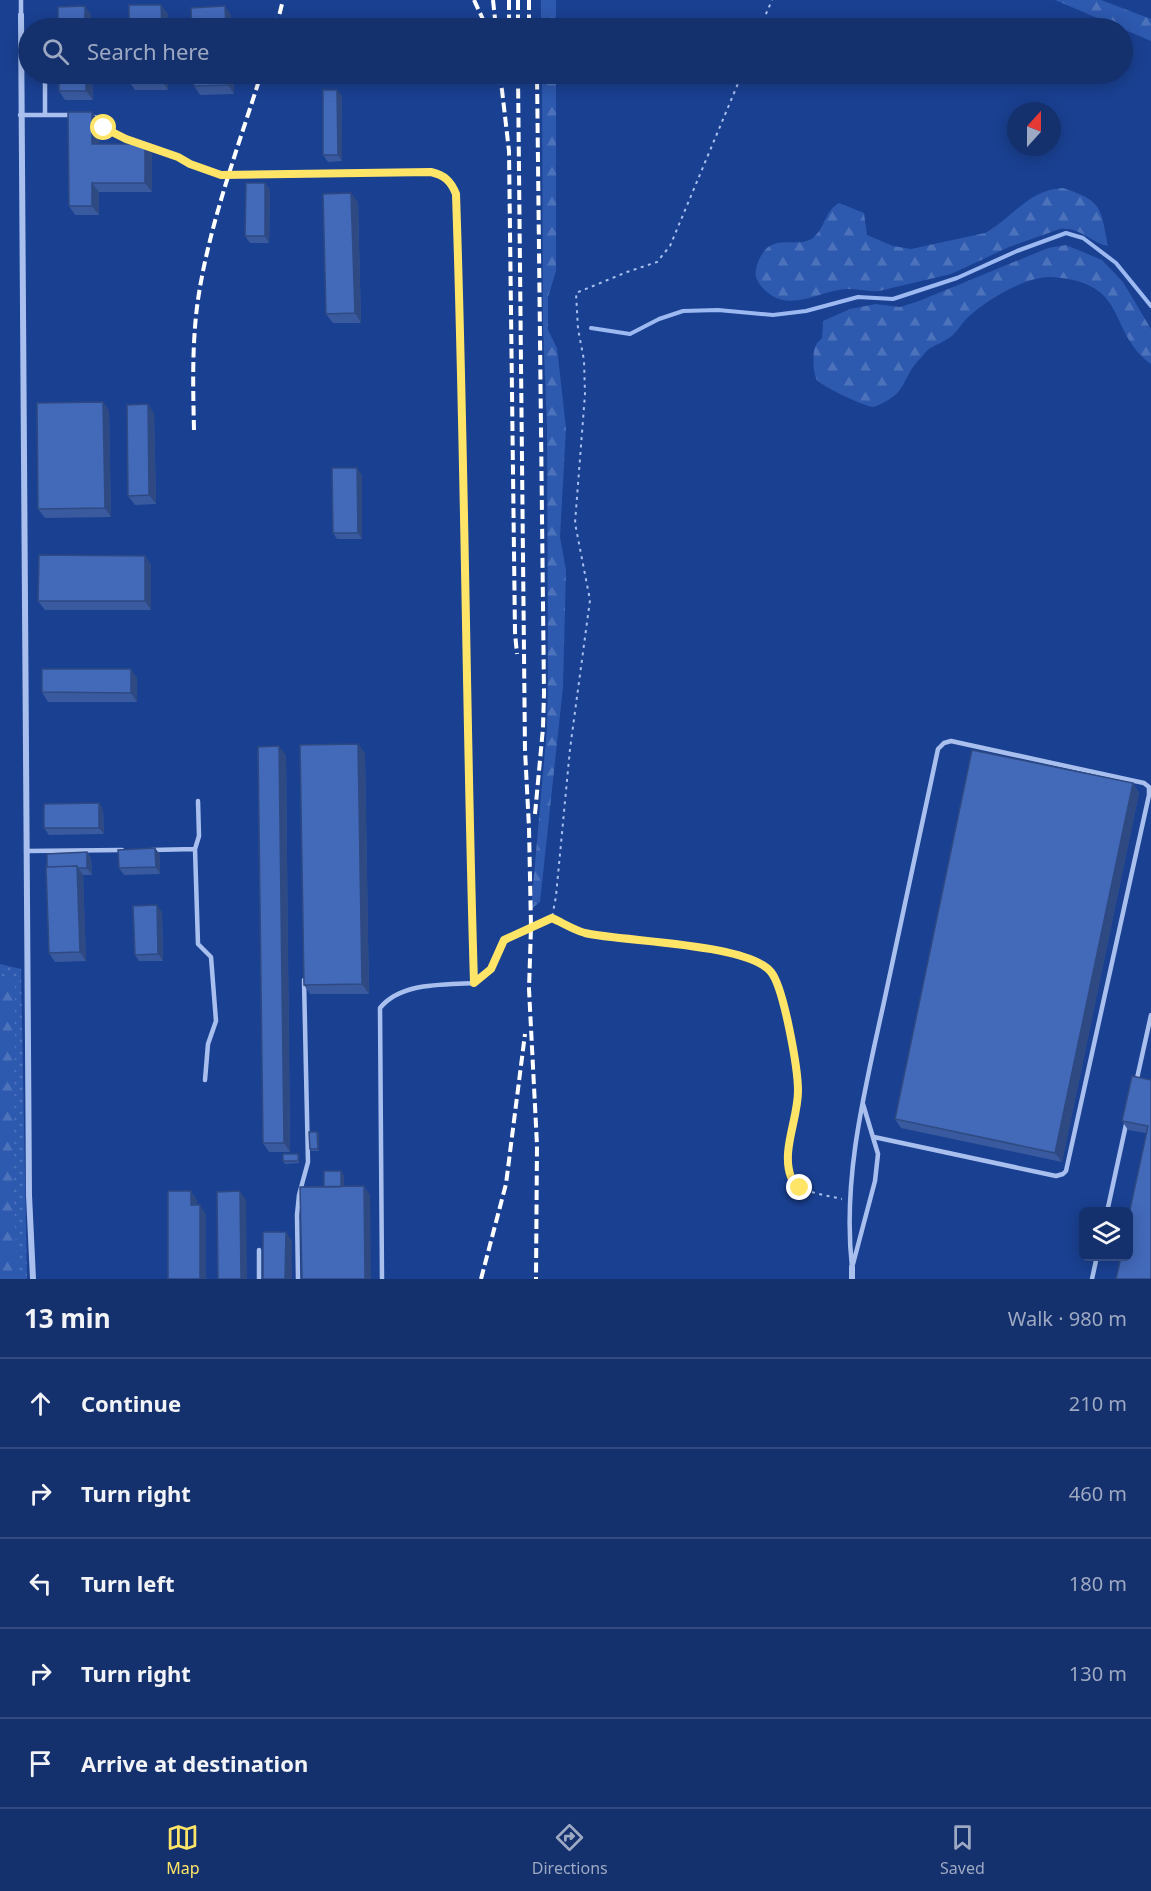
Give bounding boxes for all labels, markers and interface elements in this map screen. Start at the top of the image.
search box [18,18,1133,84]
icon: search [39,35,72,68]
text: Search here [87,36,209,66]
north arrow [1007,102,1061,156]
route start [90,114,116,140]
route end [786,1174,812,1200]
map controls [1079,1207,1133,1261]
button: layers [1079,1207,1133,1261]
text: 13 min [24,1300,111,1336]
text: Walk · 980 m [1008,1305,1127,1332]
icon: ahead [24,1387,57,1420]
text: Continue [81,1388,181,1418]
text: 210 m [1069,1390,1127,1417]
icon: right [24,1477,57,1510]
text: Turn right [81,1478,191,1508]
text: 460 m [1069,1480,1127,1507]
icon: left [24,1567,57,1600]
text: Turn left [81,1568,175,1598]
text: 180 m [1069,1570,1127,1597]
icon: right [24,1657,57,1690]
text: Turn right [81,1658,191,1688]
text: 130 m [1069,1660,1127,1687]
icon: arrive [24,1747,57,1780]
text: Arrive at destination [81,1748,308,1778]
tab: Map [166,1821,199,1879]
tab: Directions [532,1821,608,1879]
tab: Saved [940,1821,985,1879]

